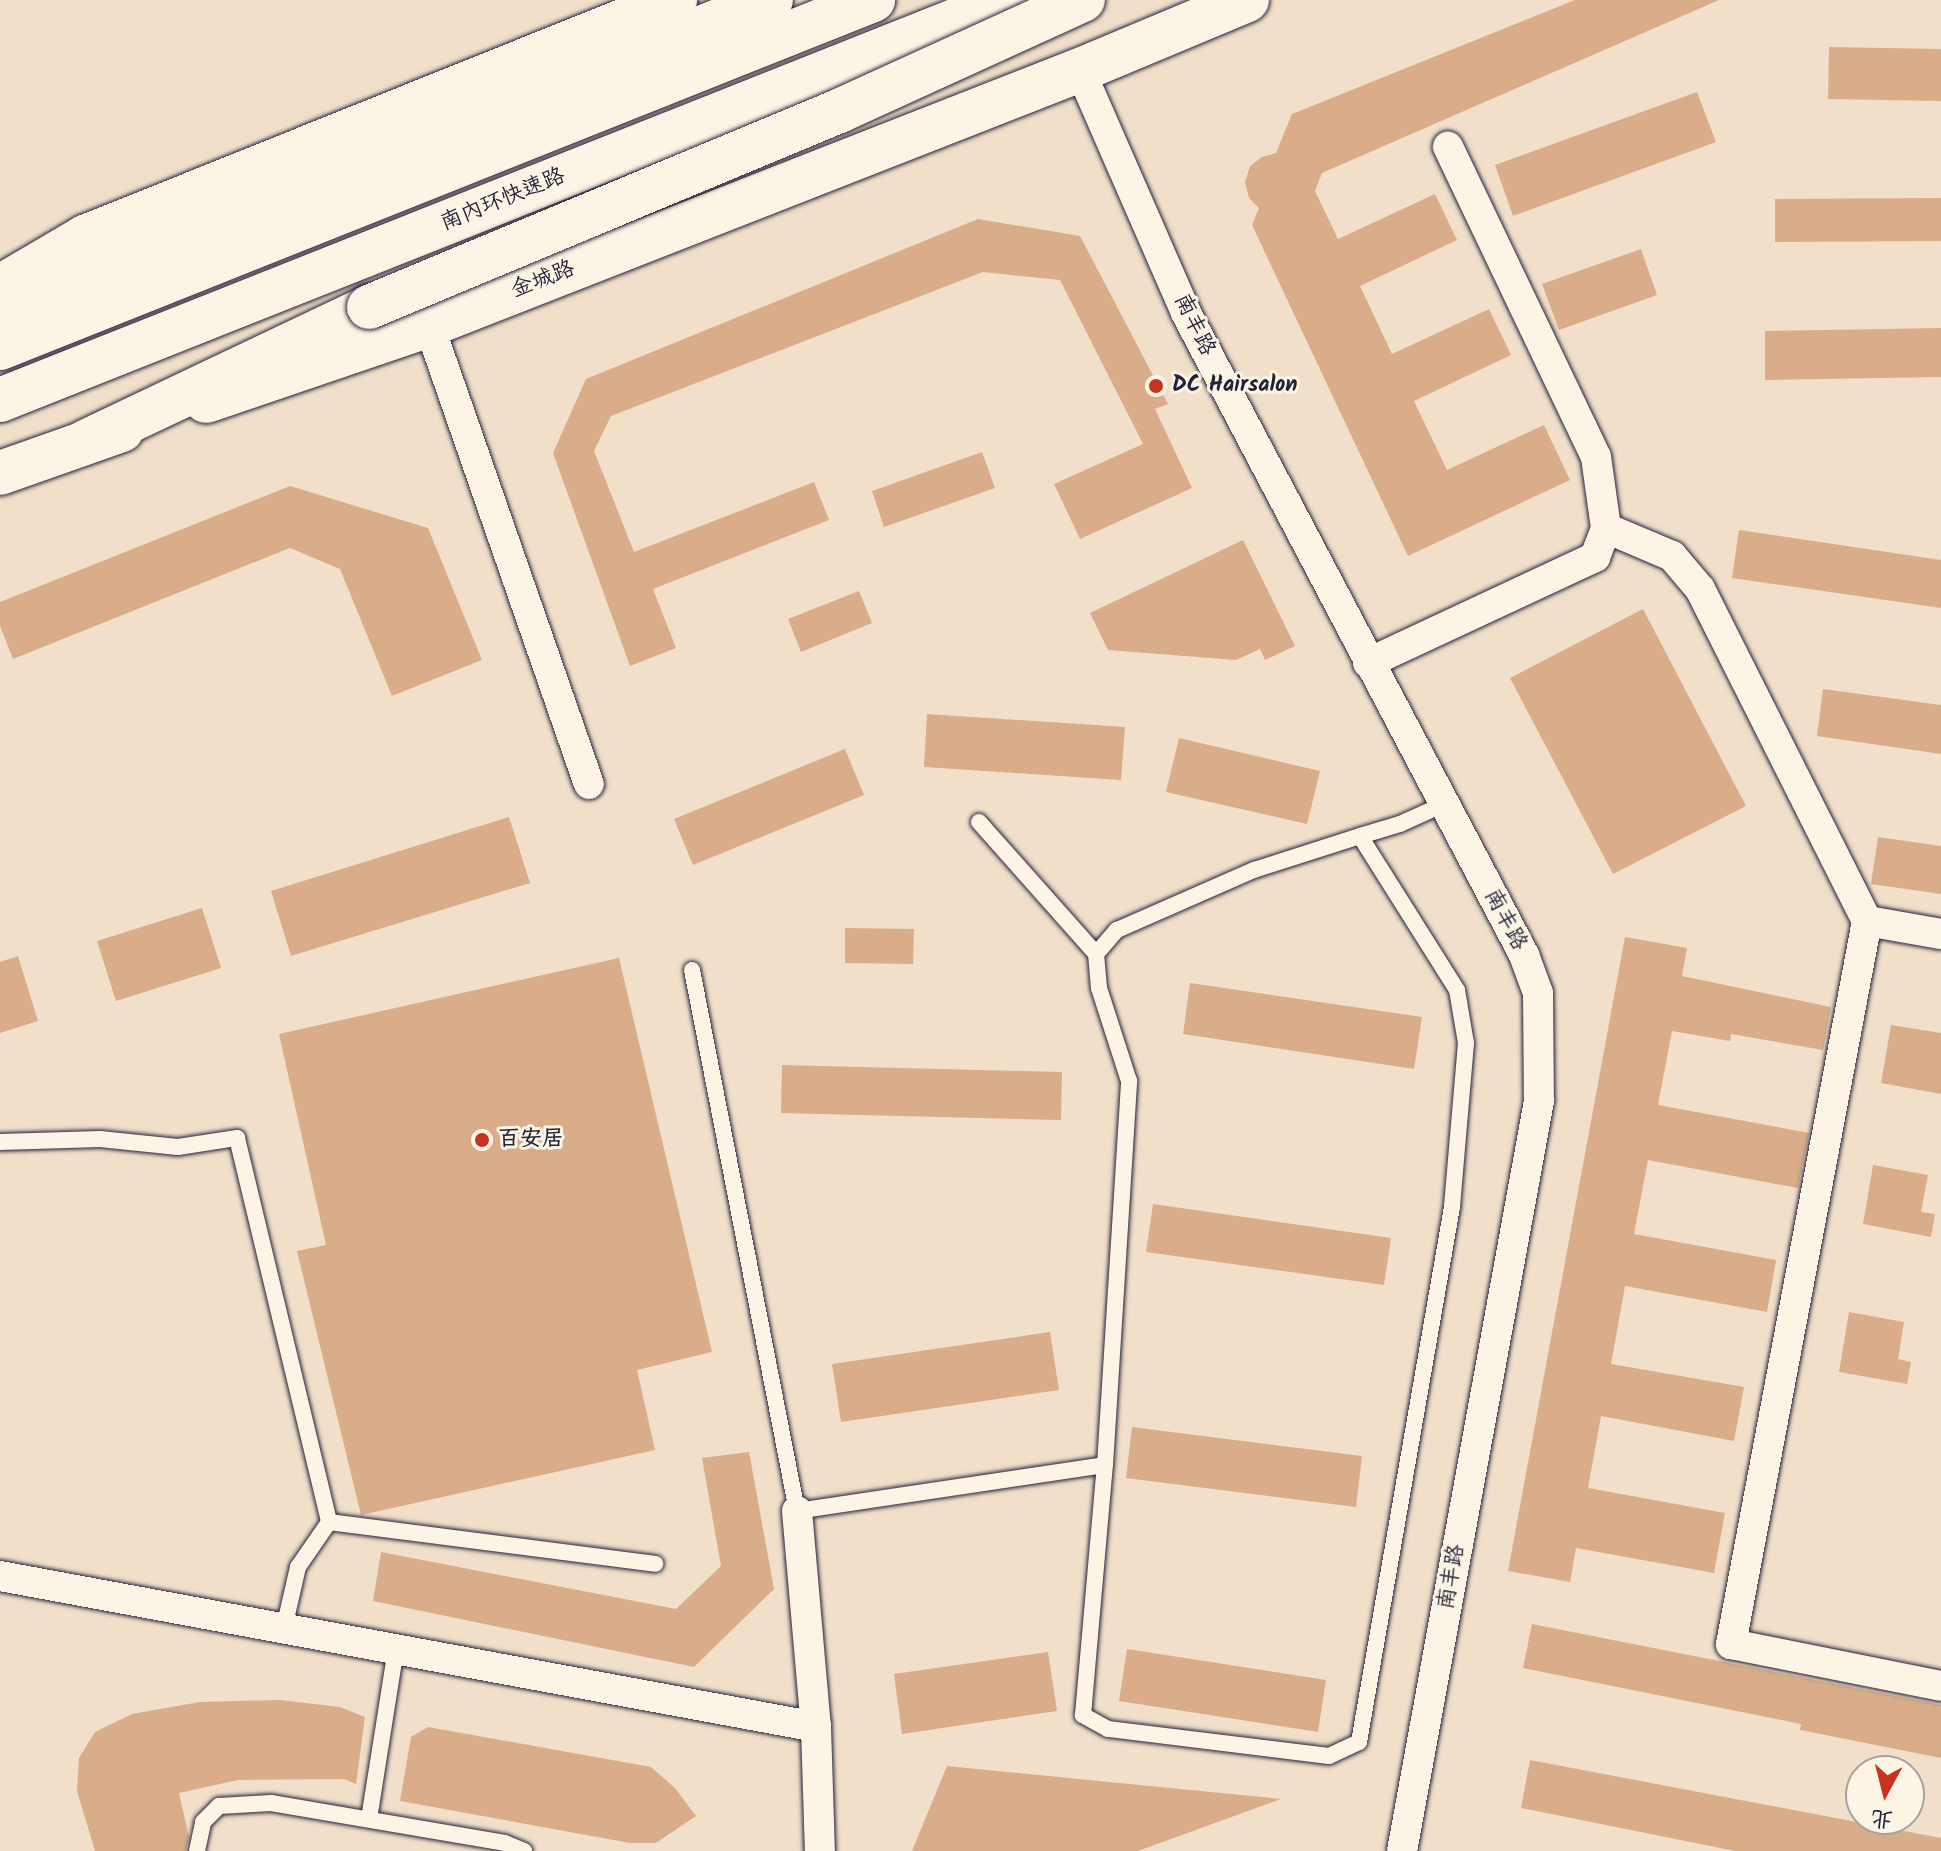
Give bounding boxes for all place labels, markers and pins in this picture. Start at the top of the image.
place label: DC Hairsalon [1172,373,1297,399]
marker: DC Hairsalon [1147,377,1165,395]
place label: 百安居 [498,1127,564,1153]
marker: 百安居 [473,1131,491,1149]

